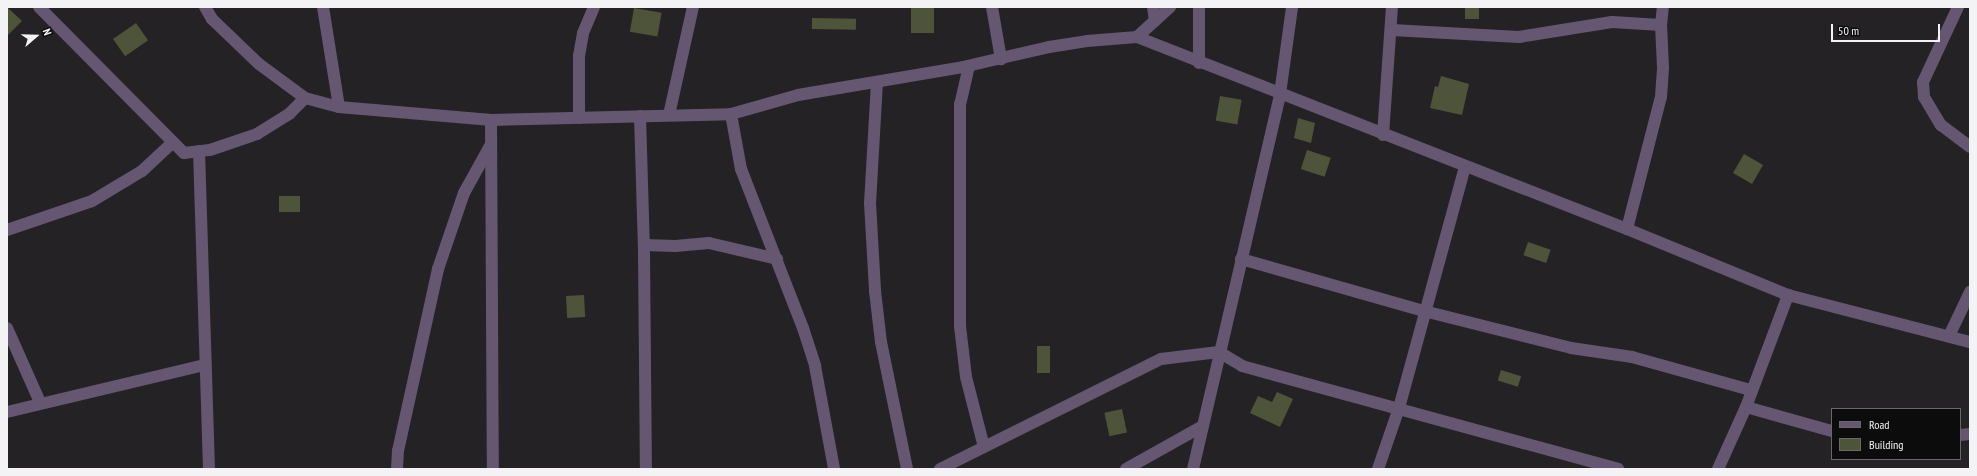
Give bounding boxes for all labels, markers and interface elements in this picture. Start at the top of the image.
north arrow [16,16,56,56]
scale bar [1833,16,1942,42]
text: 50 m [1838,23,1859,38]
text: N [40,27,55,37]
legend [1831,408,1961,460]
text: Road [1869,417,1889,432]
text: Building [1869,437,1904,452]

